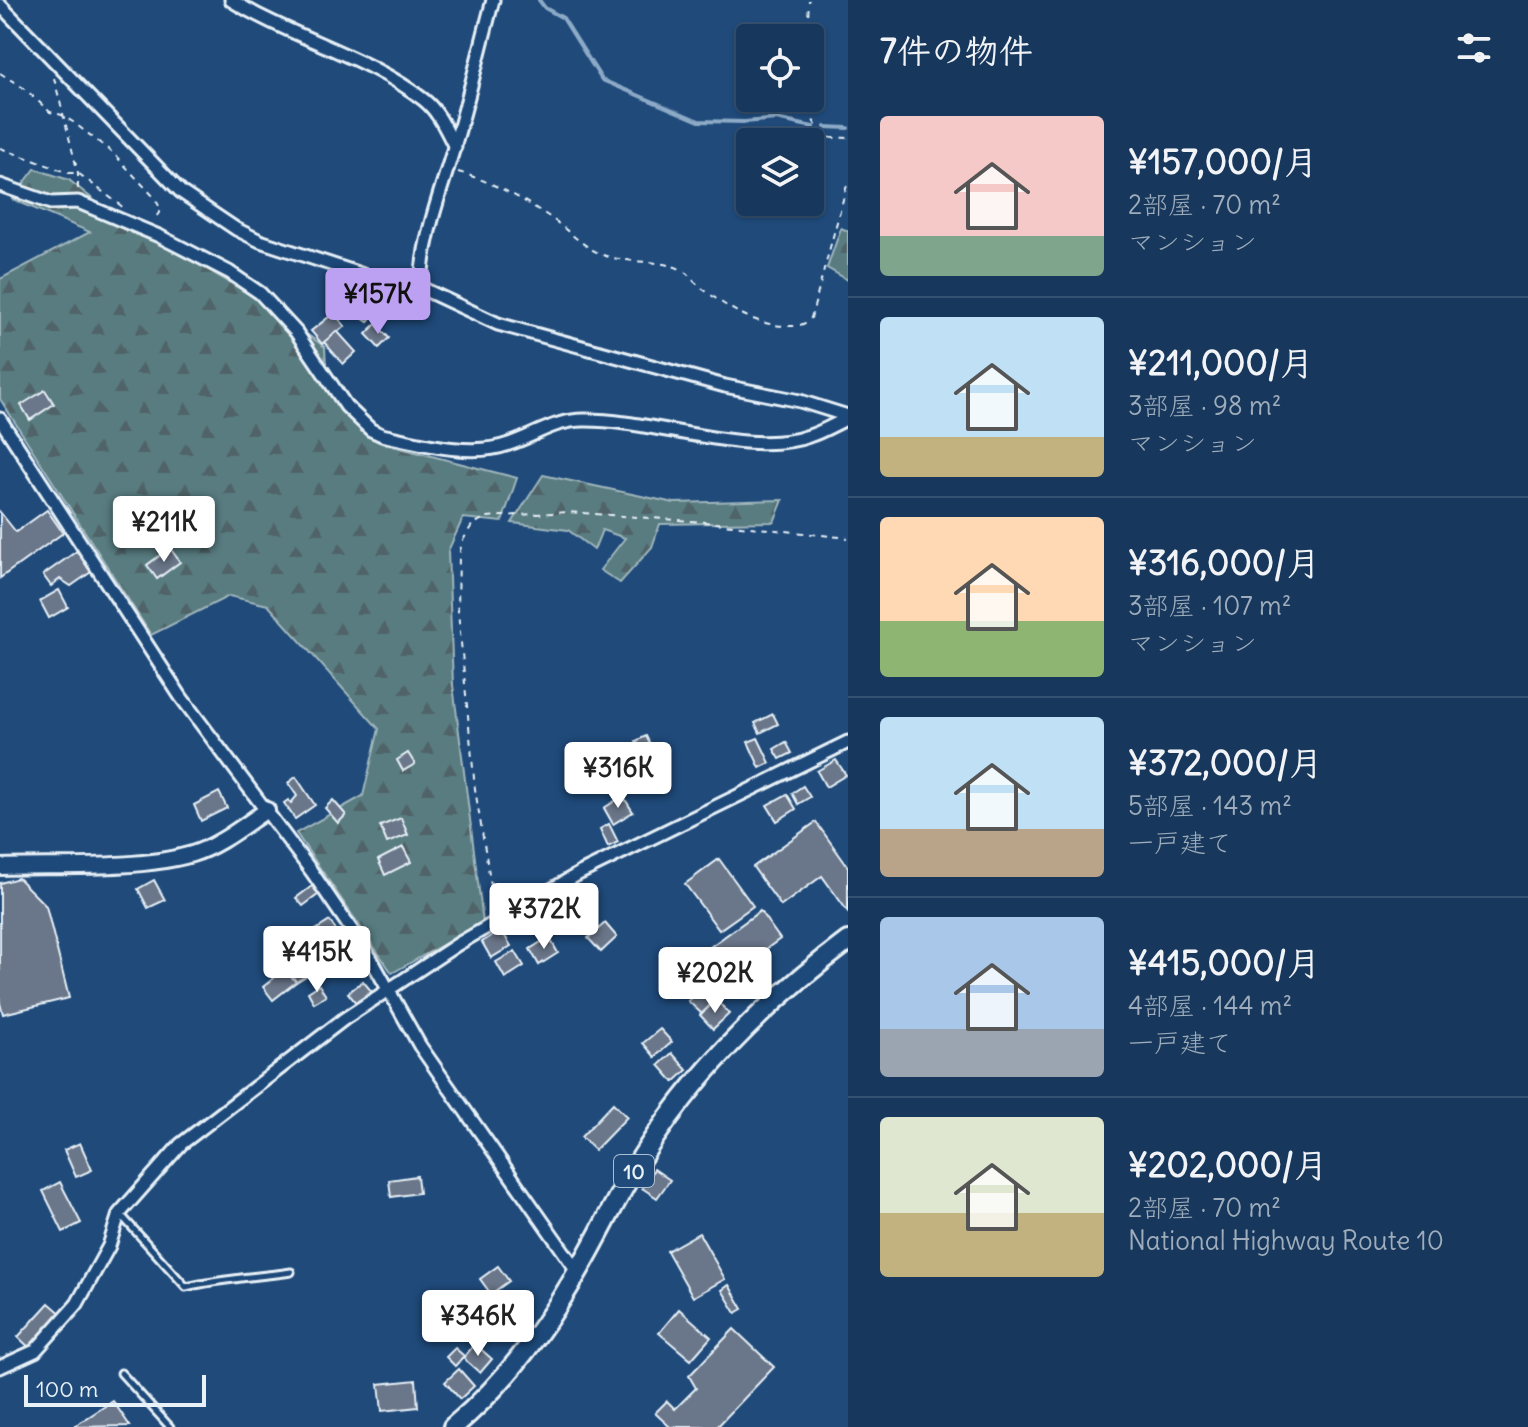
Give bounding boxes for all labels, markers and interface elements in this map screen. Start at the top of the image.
map controls [736,24,824,216]
button: locate [736,24,824,112]
icon: filters [1452,26,1496,70]
text: 7件の物件 [880,29,1033,72]
button: layers [736,128,824,216]
text: ¥157,000/月 [1128,140,1318,183]
icon: home [944,148,1040,244]
text: 2部屋 · 70 m² [1128,188,1281,221]
text: マンション [1128,225,1257,258]
pin: ¥157K [322,268,434,336]
text: ¥157K [343,277,413,310]
text: ¥211,000/月 [1128,341,1314,384]
icon: home [944,349,1040,445]
text: 3部屋 · 98 m² [1128,389,1282,422]
text: マンション [1128,426,1257,459]
pin: ¥211K [108,496,220,564]
text: ¥211K [131,505,197,538]
text: ¥316,000/月 [1128,541,1320,584]
icon: home [944,549,1040,645]
text: 3部屋 · 107 m² [1128,589,1291,622]
text: マンション [1128,626,1257,659]
text: ¥372,000/月 [1128,741,1323,784]
pin: ¥316K [562,742,674,810]
icon: home [944,749,1040,845]
text: ¥316K [582,751,654,784]
text: 5部屋 · 143 m² [1128,789,1292,822]
text: 一戸建て [1128,826,1232,859]
pin: ¥372K [488,883,600,951]
text: ¥372K [507,892,581,925]
pin: ¥415K [261,926,373,994]
text: ¥415K [281,935,353,968]
text: ¥415,000/月 [1128,941,1320,984]
pin: ¥202K [659,947,771,1015]
icon: home [944,949,1040,1045]
text: ¥202K [677,956,753,989]
text: 4部屋 · 144 m² [1128,989,1292,1022]
text: 一戸建て [1128,1026,1232,1059]
text: ¥202,000/月 [1128,1143,1328,1186]
icon: home [944,1149,1040,1245]
road number: 10 [614,1155,654,1187]
text: 2部屋 · 70 m² [1128,1191,1281,1224]
text: National Highway Route 10 [1128,1224,1444,1257]
pin: ¥346K [422,1290,534,1358]
text: ¥346K [440,1299,516,1332]
scale bar [24,1371,206,1407]
text: 100 m [36,1375,98,1403]

